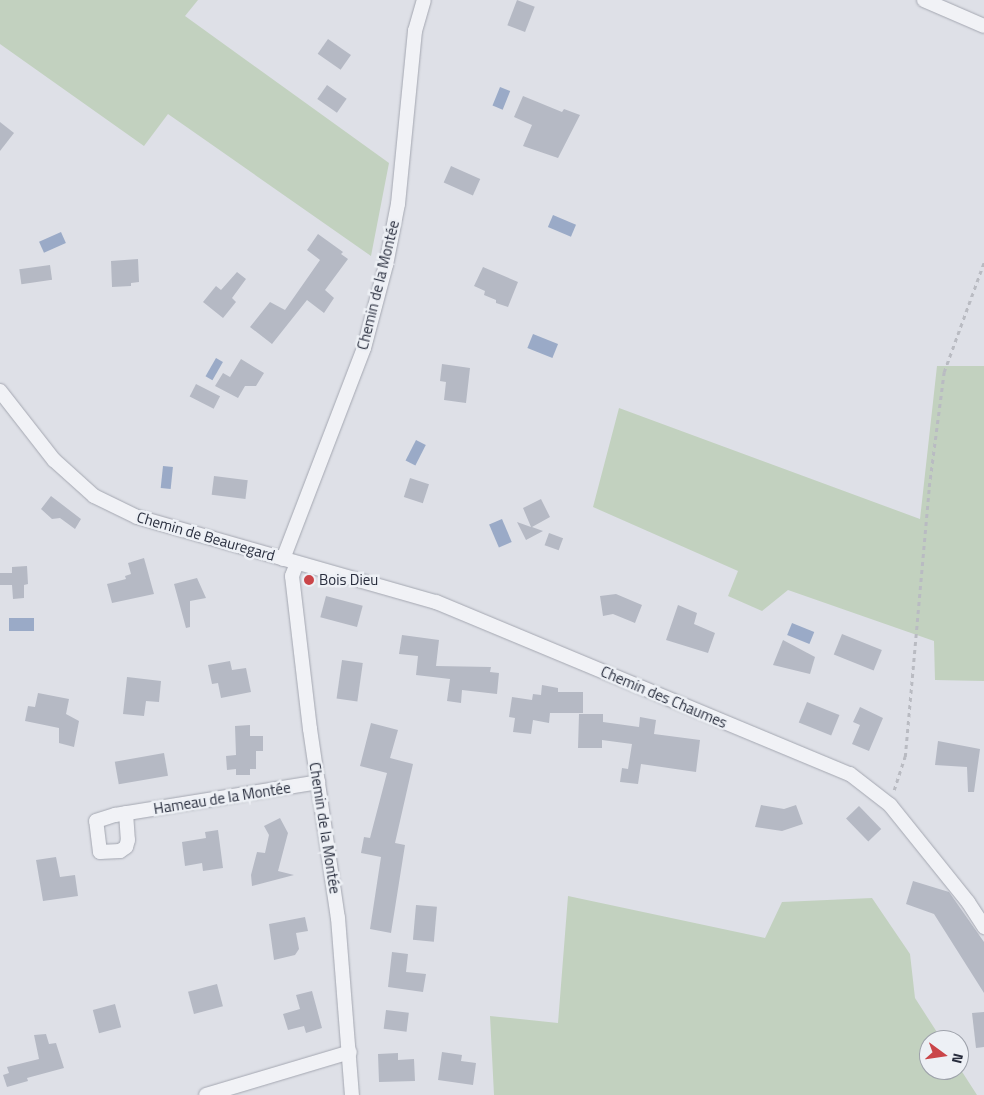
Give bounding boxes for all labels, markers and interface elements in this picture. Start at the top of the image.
street label: Chemin de la Montée [353,218,403,352]
street label: Chemin de Beauregard [135,508,277,564]
place label: Bois Dieu [319,571,378,589]
marker: Bois Dieu [303,574,315,586]
street label: Chemin des Chaumes [598,662,730,732]
street label: Chemin de la Montée [306,761,344,895]
street label: Hameau de la Montée [152,778,292,818]
north arrow [919,1030,969,1080]
text: N [947,1051,969,1066]

